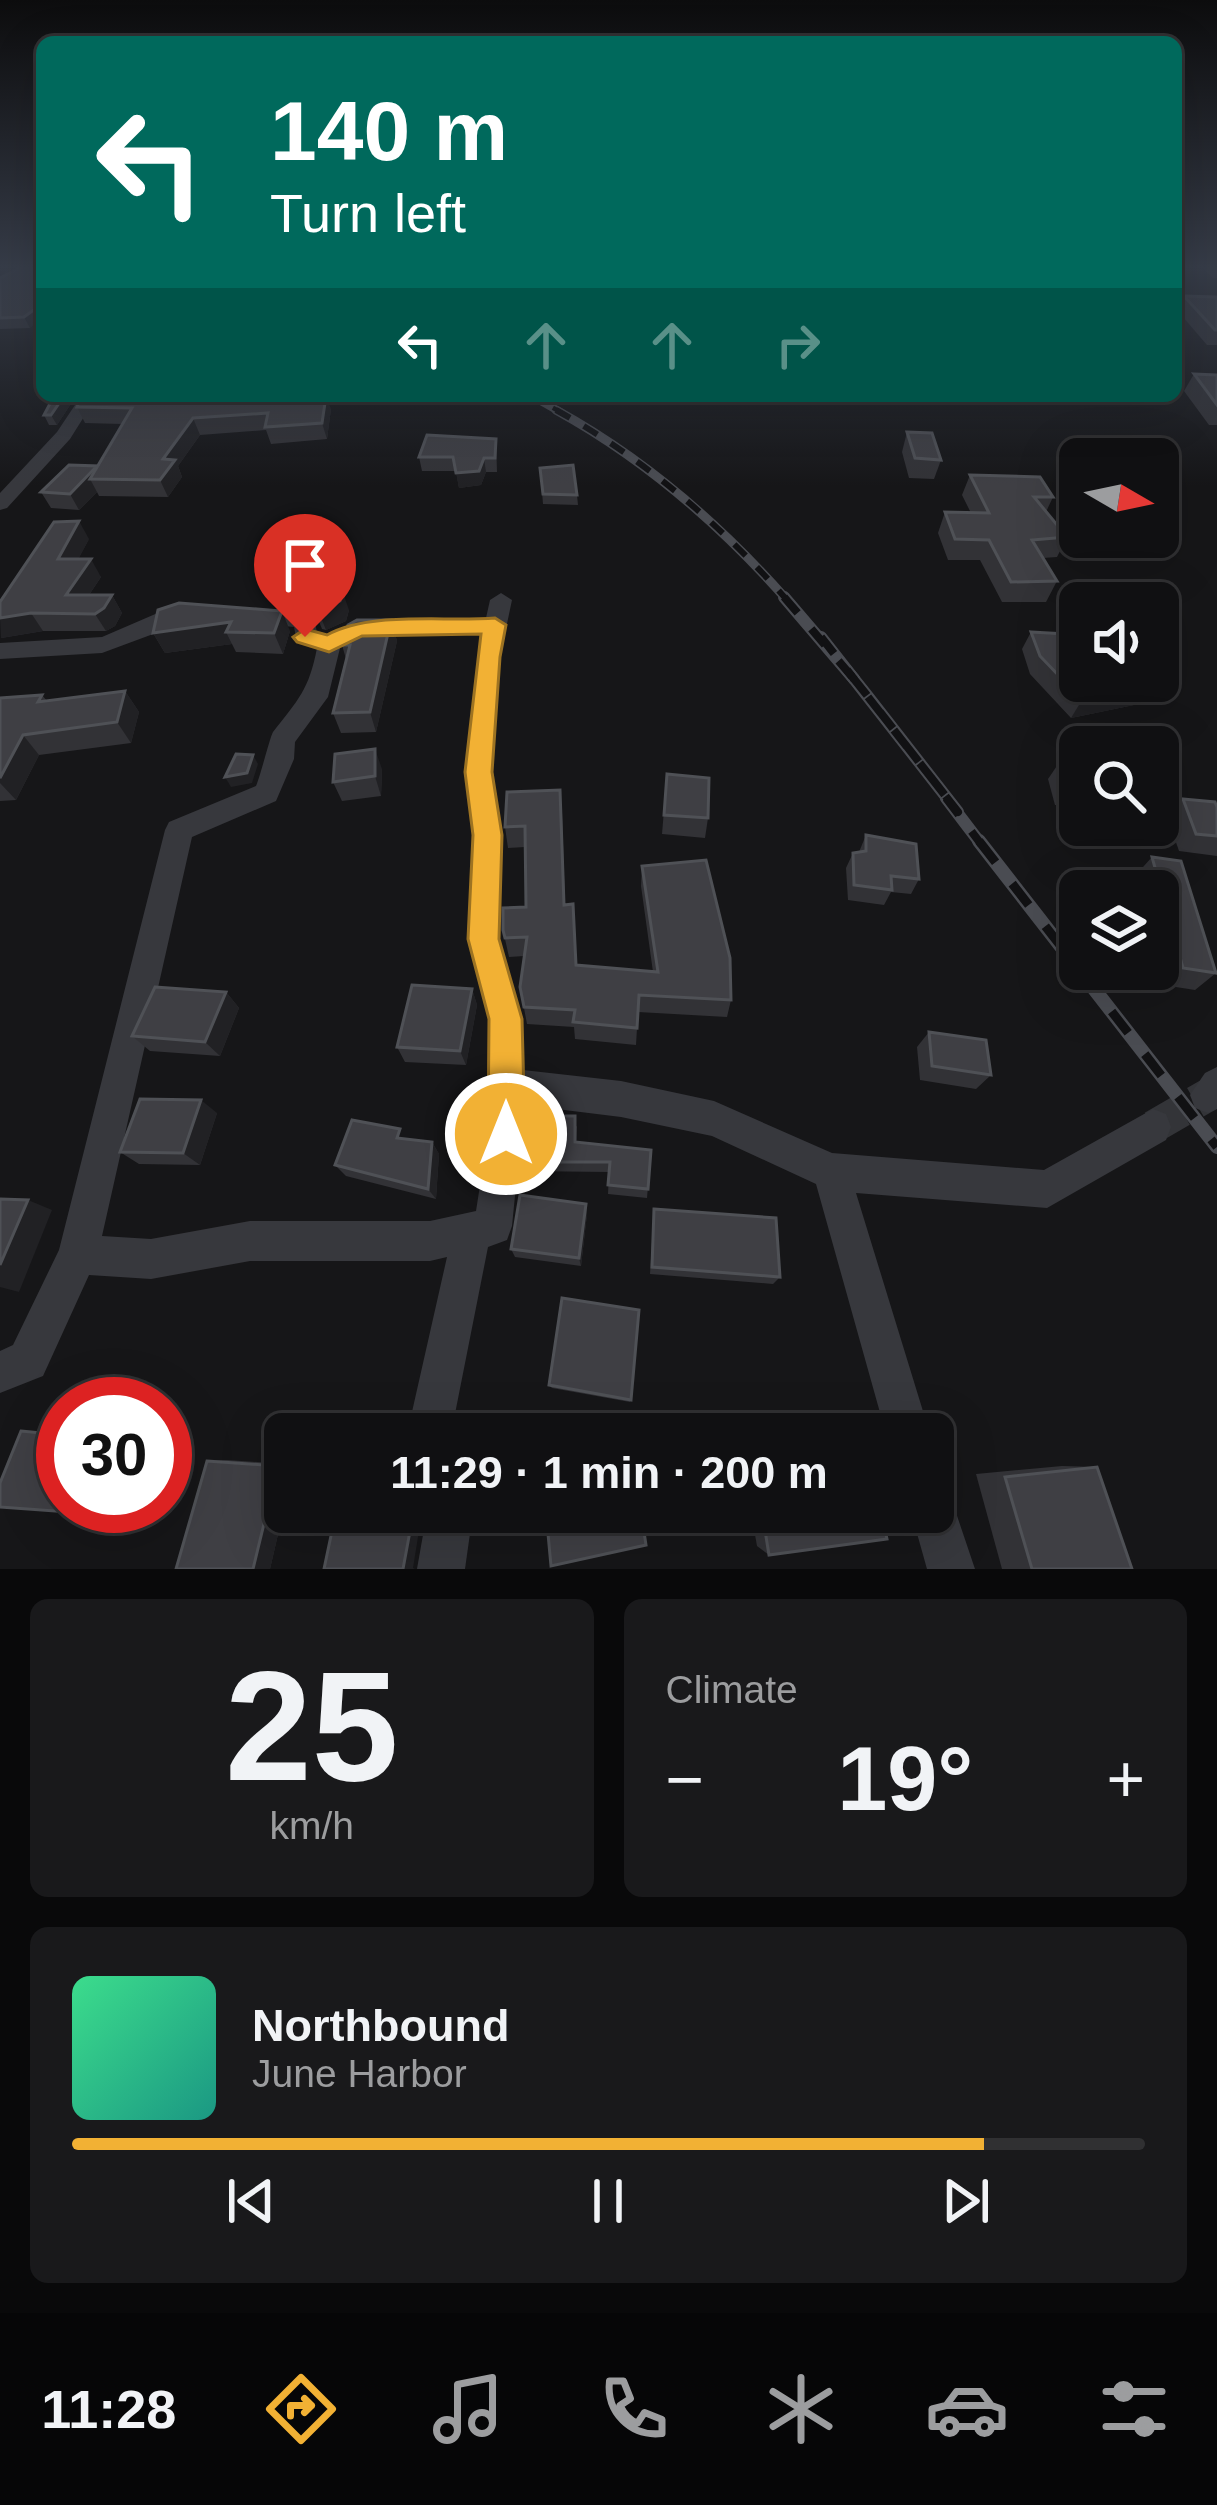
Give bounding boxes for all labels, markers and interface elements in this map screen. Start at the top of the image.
icon: left [72,84,228,240]
text: 140 m [270,84,508,178]
text: Turn left [270,183,466,243]
icon: left [387,312,453,378]
icon: ahead [513,312,579,378]
icon: ahead [639,312,705,378]
icon: right [765,312,831,378]
north arrow [1059,438,1179,558]
map controls [1059,438,1179,990]
pin [254,514,356,637]
icon: arrive [272,532,338,598]
button: sound [1059,582,1179,702]
button: search [1059,726,1179,846]
button: layers [1059,870,1179,990]
position arrow [443,1071,569,1197]
speed limit sign: 30 [36,1377,192,1533]
text: 11:29 · 1 min · 200 m [390,1447,828,1498]
text: 25 [225,1639,399,1813]
text: Climate [666,1668,798,1711]
text: 19° [837,1729,973,1829]
text: − [666,1742,704,1816]
text: + [1106,1742,1145,1816]
text: km/h [269,1804,354,1847]
text: Northbound [252,2000,509,2051]
text: June Harbor [252,2052,467,2095]
icon: previous [218,2168,284,2234]
icon: pause [575,2168,641,2234]
icon: next [933,2168,999,2234]
icon: directions [259,2367,343,2451]
icon: music [426,2367,510,2451]
icon: phone [592,2367,676,2451]
icon: climate [759,2367,843,2451]
icon: car [925,2367,1009,2451]
icon: filters [1092,2367,1176,2451]
text: 11:28 [41,2379,176,2439]

